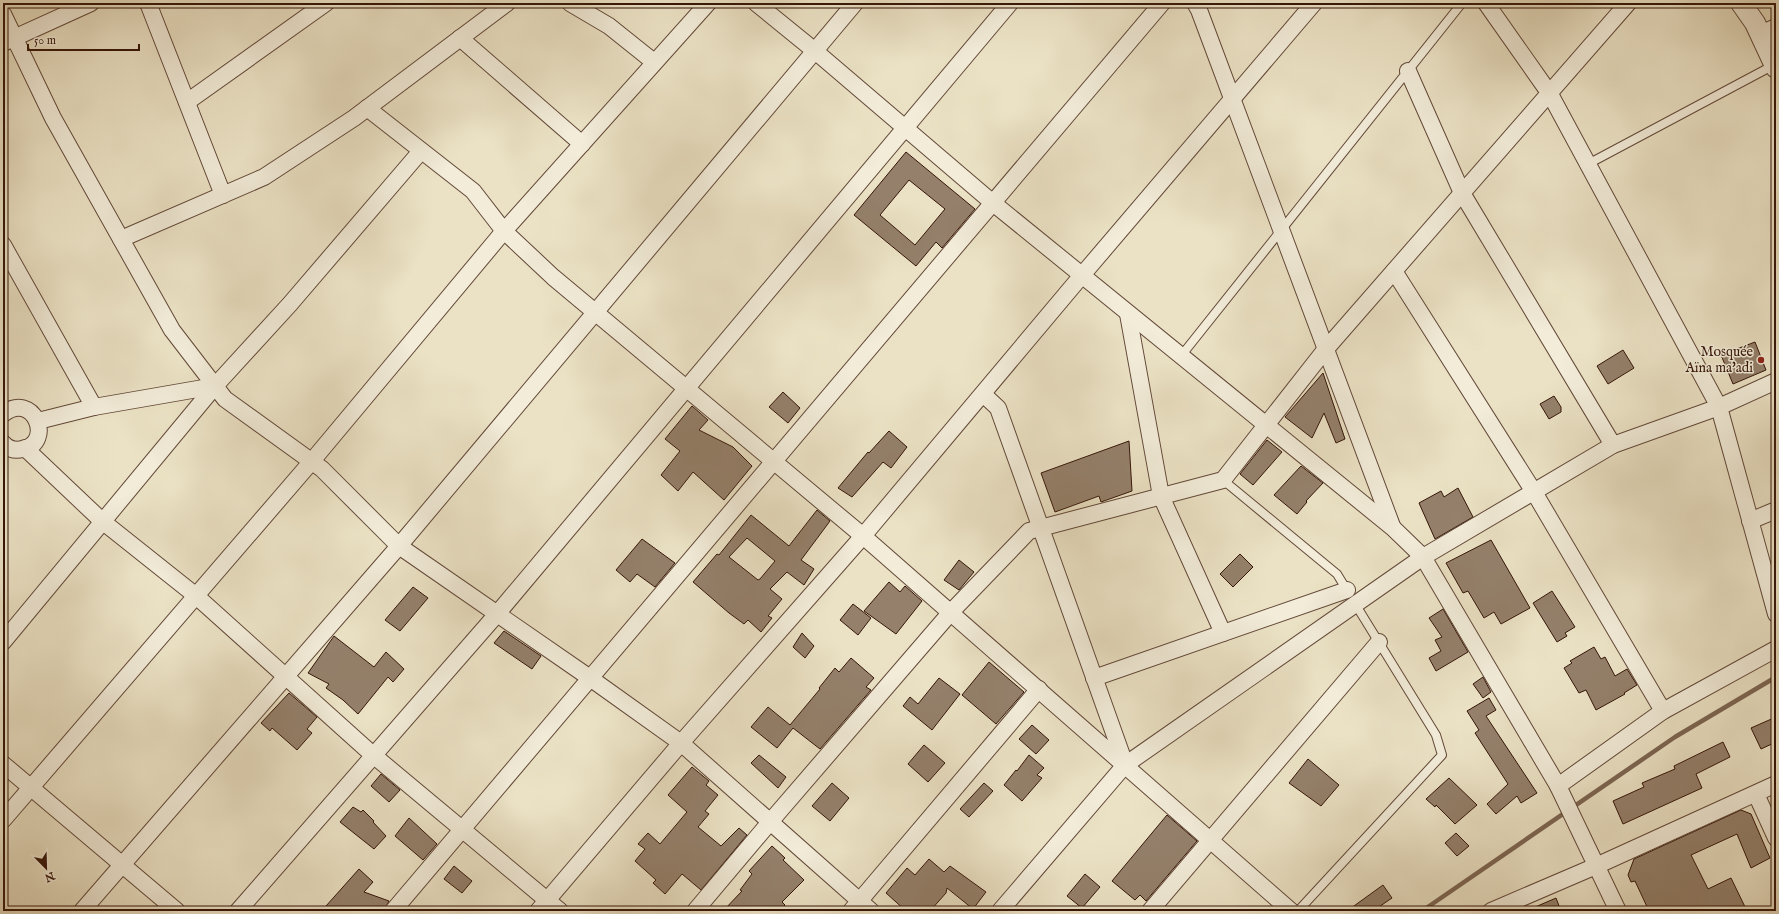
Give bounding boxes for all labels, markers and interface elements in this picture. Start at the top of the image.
scale bar [28,26,139,52]
text: 50 m [34,33,56,48]
place label: Mosquée Aïna ma'adi [1684,343,1754,377]
marker: Mosquée Aïna ma'adi [1756,355,1766,365]
north arrow [26,848,66,888]
text: N [42,868,58,885]

